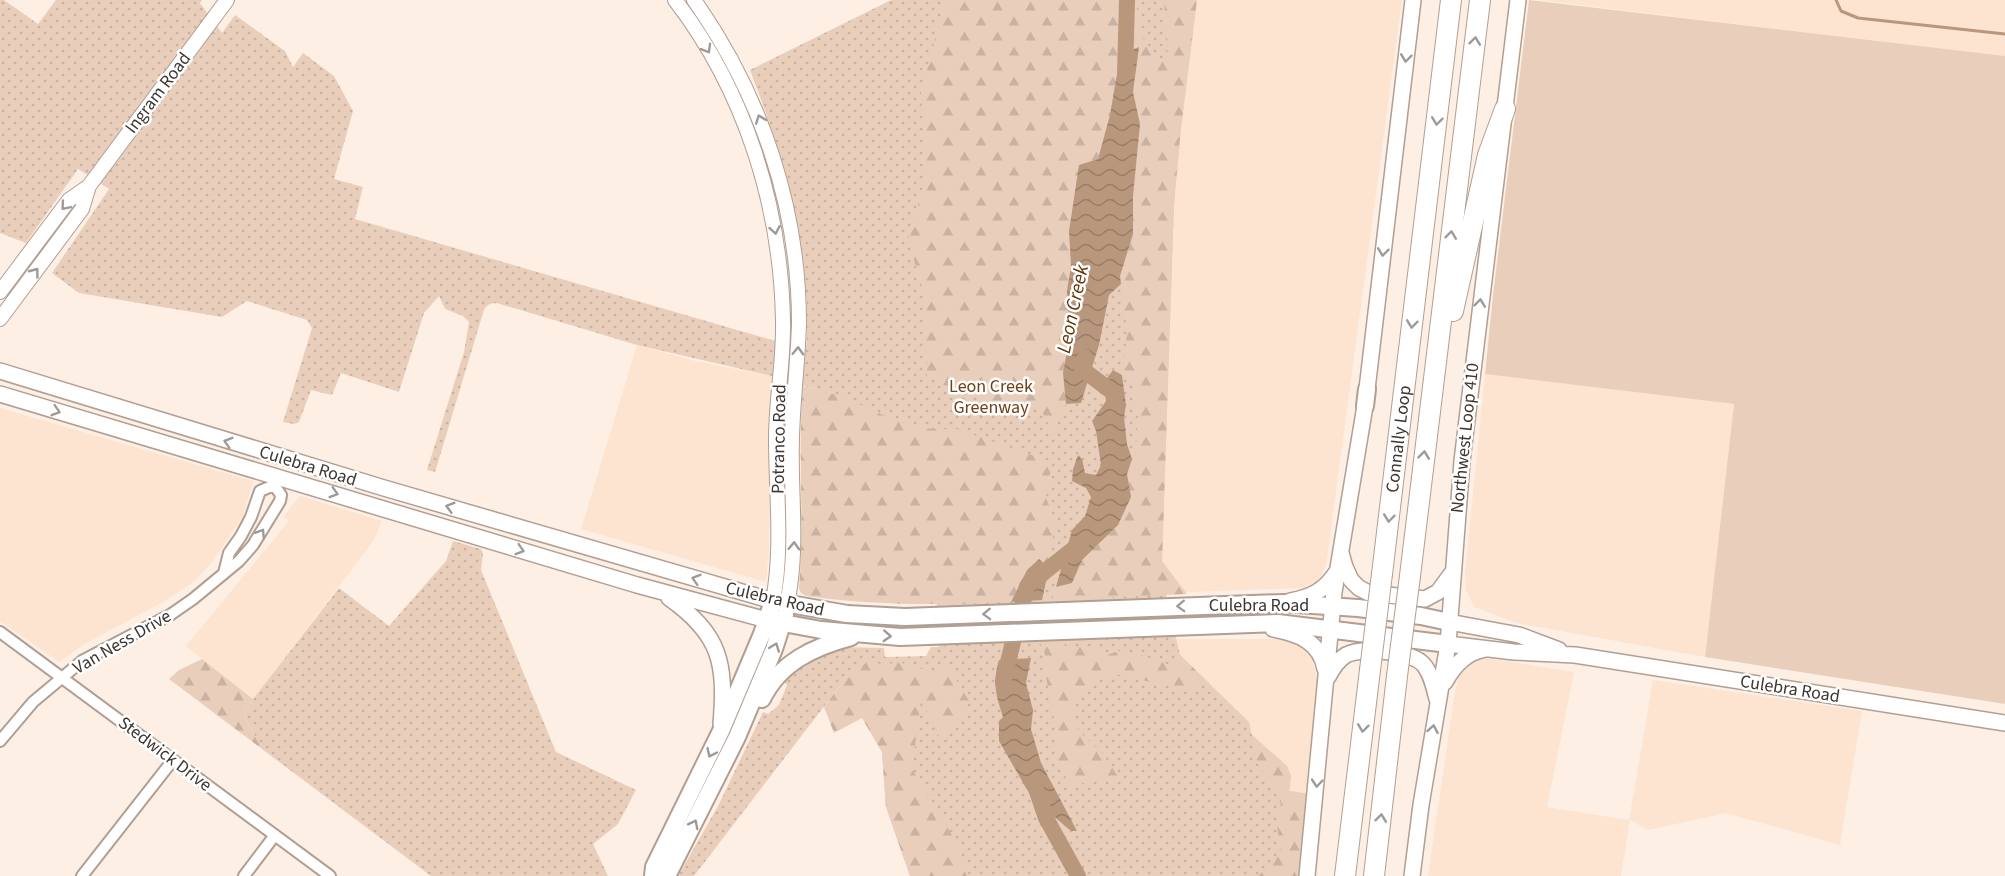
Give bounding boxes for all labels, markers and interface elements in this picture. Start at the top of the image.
one-way arrow [1468,37,1480,46]
one-way arrow [700,42,711,53]
street label: Ingram Road [119,47,197,139]
one-way arrow [1401,54,1413,63]
one-way arrow [755,115,767,126]
one-way arrow [1431,116,1444,125]
one-way arrow [61,199,72,210]
one-way arrow [768,226,780,235]
one-way arrow [1444,230,1457,240]
one-way arrow [1377,247,1390,256]
water label: Leon Creek [1050,262,1096,356]
one-way arrow [28,267,39,278]
one-way arrow [1473,299,1486,308]
one-way arrow [1406,319,1419,329]
one-way arrow [791,347,804,356]
street label: Northwest Loop 410 [1445,362,1485,514]
park label: Leon Creek Greenway [949,374,1033,420]
street label: Potranco Road [766,384,792,494]
street label: Connally Loop [1379,384,1417,494]
one-way arrow [50,404,61,416]
one-way arrow [223,437,234,449]
street label: Culebra Road [256,439,360,493]
one-way arrow [1418,451,1430,460]
one-way arrow [328,486,338,498]
one-way arrow [445,502,456,514]
one-way arrow [1383,513,1395,522]
one-way arrow [253,529,265,539]
one-way arrow [788,542,801,551]
one-way arrow [514,543,525,555]
one-way arrow [691,574,702,586]
street label: Culebra Road [723,576,827,622]
street label: Culebra Road [1209,593,1309,618]
one-way arrow [1177,600,1186,613]
street label: Van Ness Drive [68,604,176,680]
one-way arrow [983,608,992,620]
one-way arrow [883,629,892,642]
one-way arrow [768,642,780,653]
street label: Culebra Road [1738,669,1842,709]
street label: Stedwick Drive [113,711,217,797]
one-way arrow [1358,723,1370,732]
one-way arrow [1427,725,1439,734]
one-way arrow [706,746,718,757]
one-way arrow [1311,778,1324,787]
one-way arrow [1374,813,1387,822]
one-way arrow [687,820,698,831]

